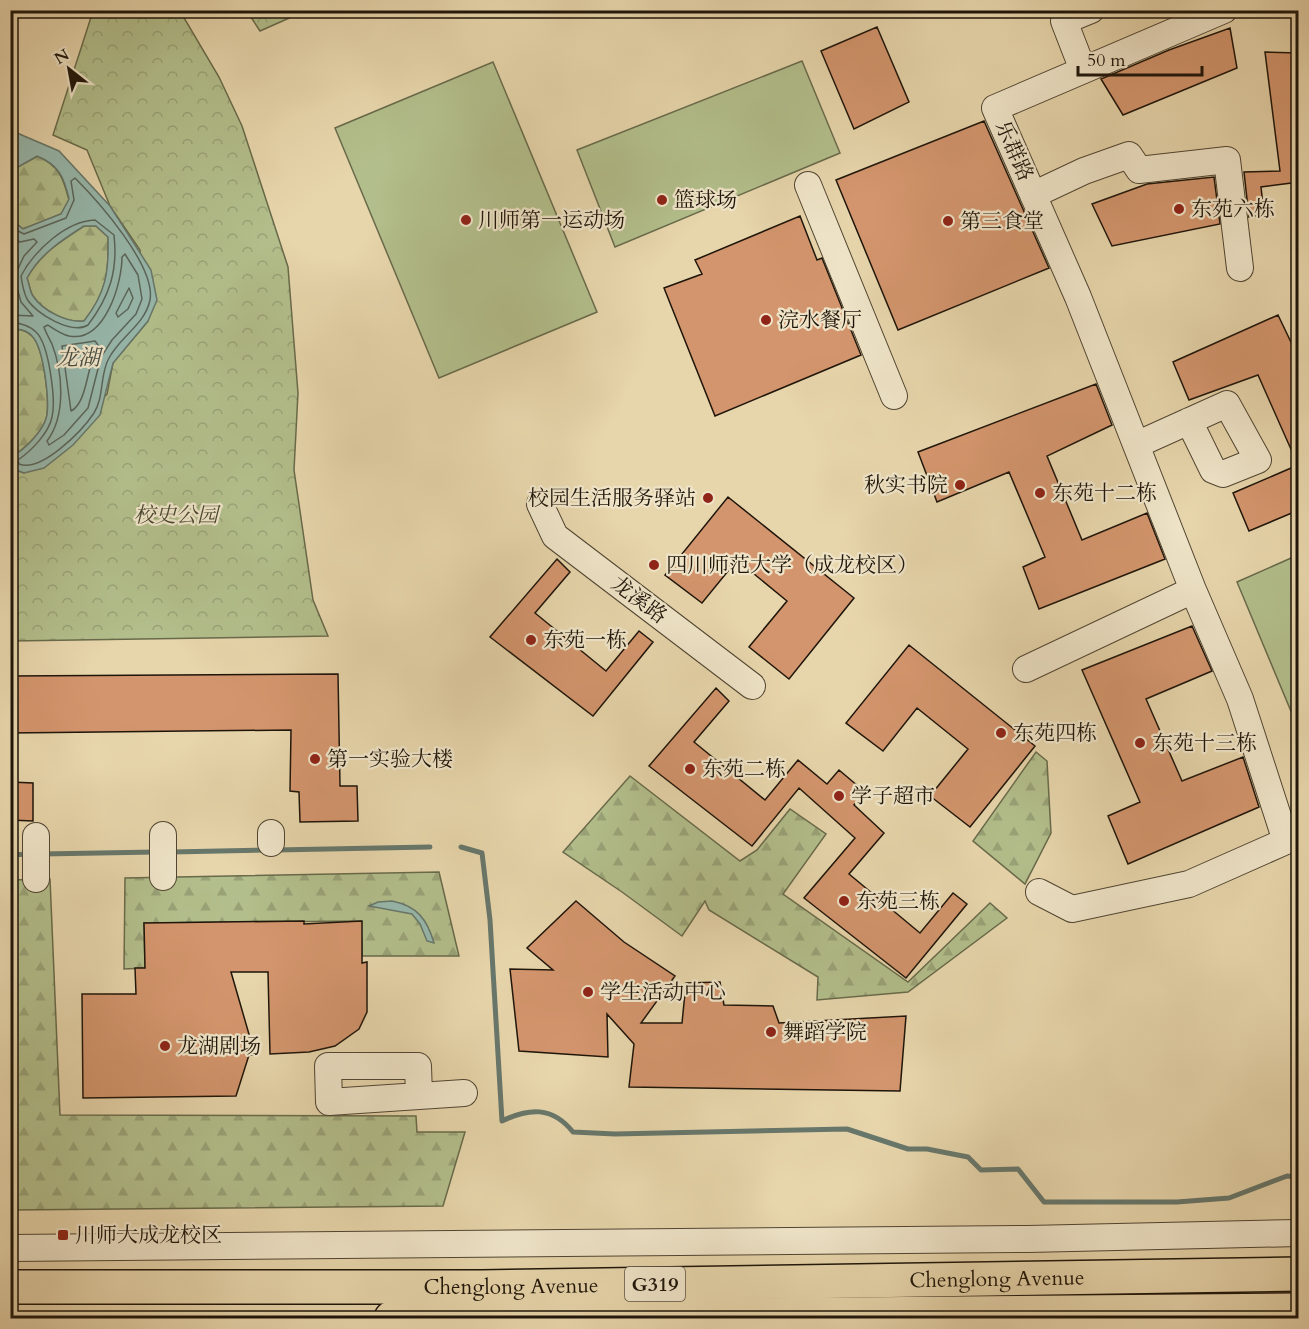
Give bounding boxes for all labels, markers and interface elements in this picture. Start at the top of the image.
north arrow [39,39,99,99]
scale bar [1078,39,1202,77]
text: N [50,44,74,70]
text: 50 m [1087,48,1126,73]
street label: 乐群路 [988,116,1040,186]
place label: 篮球场 [674,186,737,215]
marker: 篮球场 [655,193,669,207]
place label: 东苑六栋 [1191,195,1275,224]
marker: 东苑六栋 [1172,202,1186,216]
place label: 川师第一运动场 [478,206,625,235]
place label: 第三食堂 [960,207,1044,236]
marker: 川师第一运动场 [459,213,473,227]
marker: 第三食堂 [941,214,955,228]
place label: 浣水餐厅 [778,306,862,335]
marker: 浣水餐厅 [759,313,773,327]
water label: 龙湖 [56,343,104,373]
place label: 秋实书院 [864,471,948,500]
marker: 秋实书院 [953,478,967,492]
place label: 东苑十二栋 [1052,479,1157,508]
place label: 校园生活服务驿站 [528,484,696,513]
marker: 东苑十二栋 [1033,486,1047,500]
marker: 校园生活服务驿站 [701,491,715,505]
park label: 校史公园 [134,501,221,530]
place label: 四川师范大学（成龙校区） [666,551,918,580]
marker: 四川师范大学（成龙校区） [647,558,661,572]
street label: 龙溪路 [605,569,673,631]
place label: 东苑一栋 [543,626,627,655]
marker: 东苑一栋 [524,633,538,647]
place label: 东苑四栋 [1013,719,1097,748]
marker: 东苑四栋 [994,726,1008,740]
place label: 东苑十三栋 [1152,729,1257,758]
marker: 东苑十三栋 [1133,736,1147,750]
place label: 第一实验大楼 [327,745,453,774]
marker: 第一实验大楼 [308,752,322,766]
place label: 东苑二栋 [702,755,786,784]
marker: 东苑二栋 [683,762,697,776]
place label: 学子超市 [851,782,935,811]
marker: 学子超市 [832,789,846,803]
place label: 东苑三栋 [856,887,940,916]
marker: 东苑三栋 [837,894,851,908]
place label: 学生活动中心 [600,978,726,1007]
marker: 学生活动中心 [581,985,595,999]
place label: 舞蹈学院 [783,1018,867,1047]
marker: 舞蹈学院 [764,1025,778,1039]
place label: 龙湖剧场 [177,1032,261,1061]
marker: 龙湖剧场 [158,1039,172,1053]
place label: 川师大成龙校区 [75,1221,222,1250]
marker: 川师大成龙校区 [56,1228,70,1242]
street label: Chenglong Avenue [909,1263,1085,1295]
road number: G319 [625,1267,685,1301]
street label: Chenglong Avenue [423,1271,599,1302]

